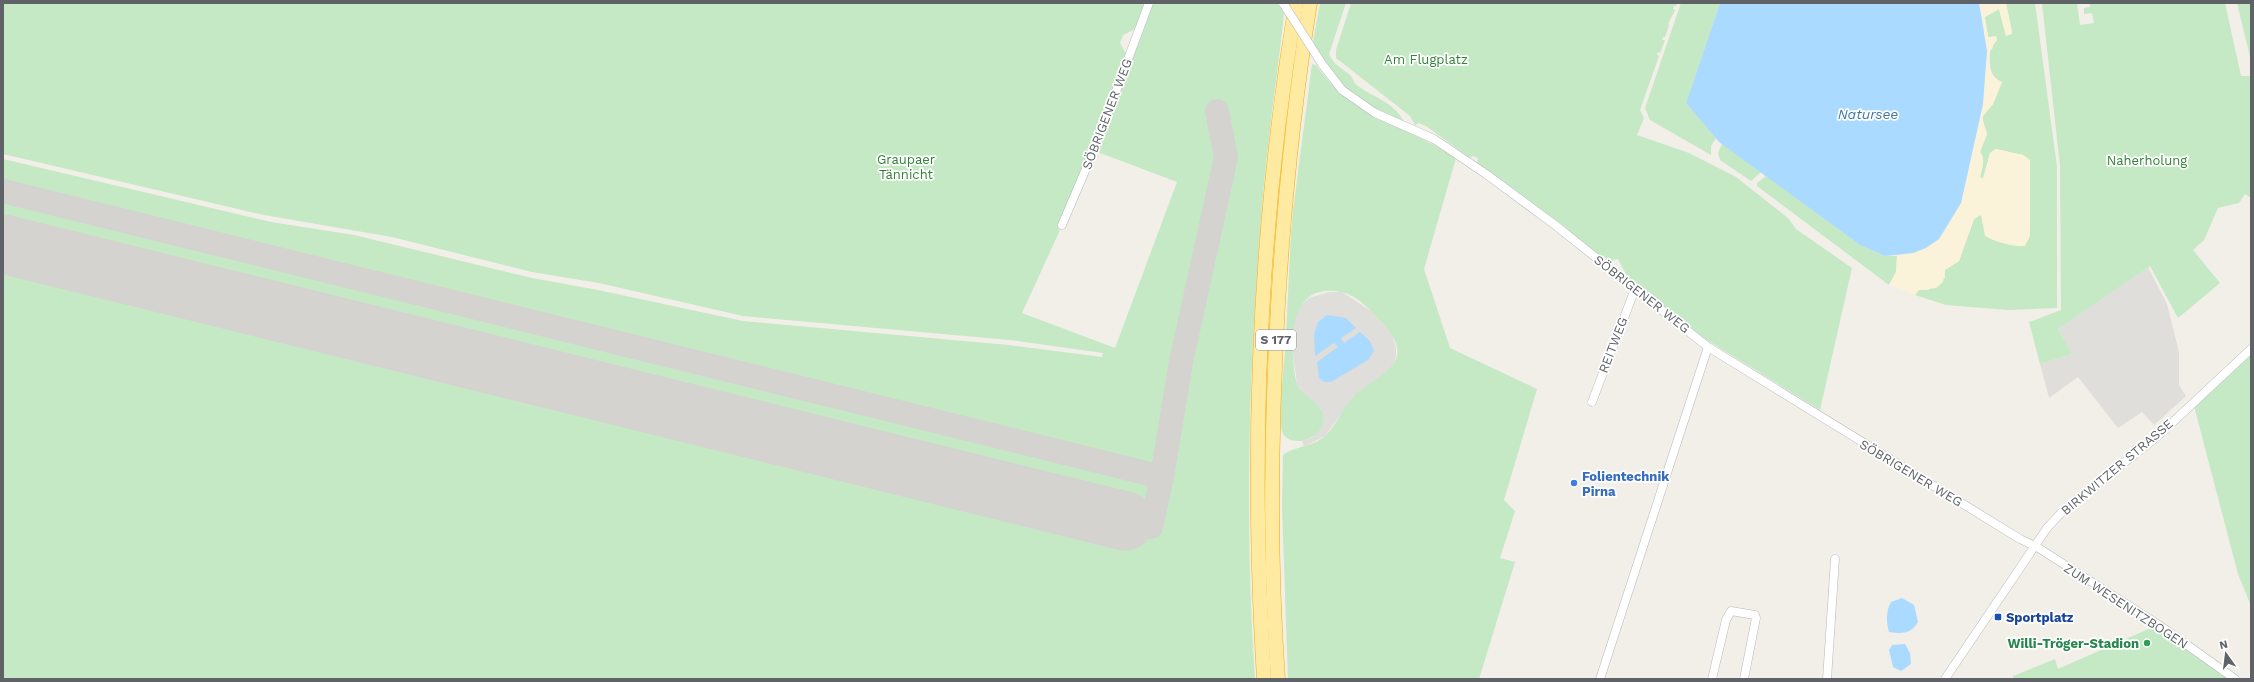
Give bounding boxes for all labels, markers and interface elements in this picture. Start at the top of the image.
park label: Am Flugplatz [1384,52,1468,67]
street label: SÖBRIGENER WEG [1079,57,1135,171]
water label: Natursee [1838,106,1898,122]
park label: Graupaer Tännicht [877,152,935,182]
park label: Naherholung [2107,153,2187,168]
street label: SÖBRIGENER WEG [1591,252,1693,336]
street label: REITWEG [1595,315,1631,375]
road number: S 177 [1256,330,1296,350]
street label: BIRKWITZER STRASSE [2058,416,2176,518]
street label: SÖBRIGENER WEG [1857,436,1965,510]
place label: Folientechnik Pirna [1582,469,1670,499]
marker: Folientechnik Pirna [1569,478,1579,488]
street label: ZUM WESENITZBOGEN [2061,560,2191,652]
place label: Sportplatz [2006,610,2074,625]
marker: Sportplatz [1993,612,2003,622]
north arrow [2206,634,2246,674]
place label: Willi-Tröger-Stadion [2007,636,2139,651]
text: N [2218,637,2229,652]
marker: Willi-Tröger-Stadion [2142,638,2152,648]

